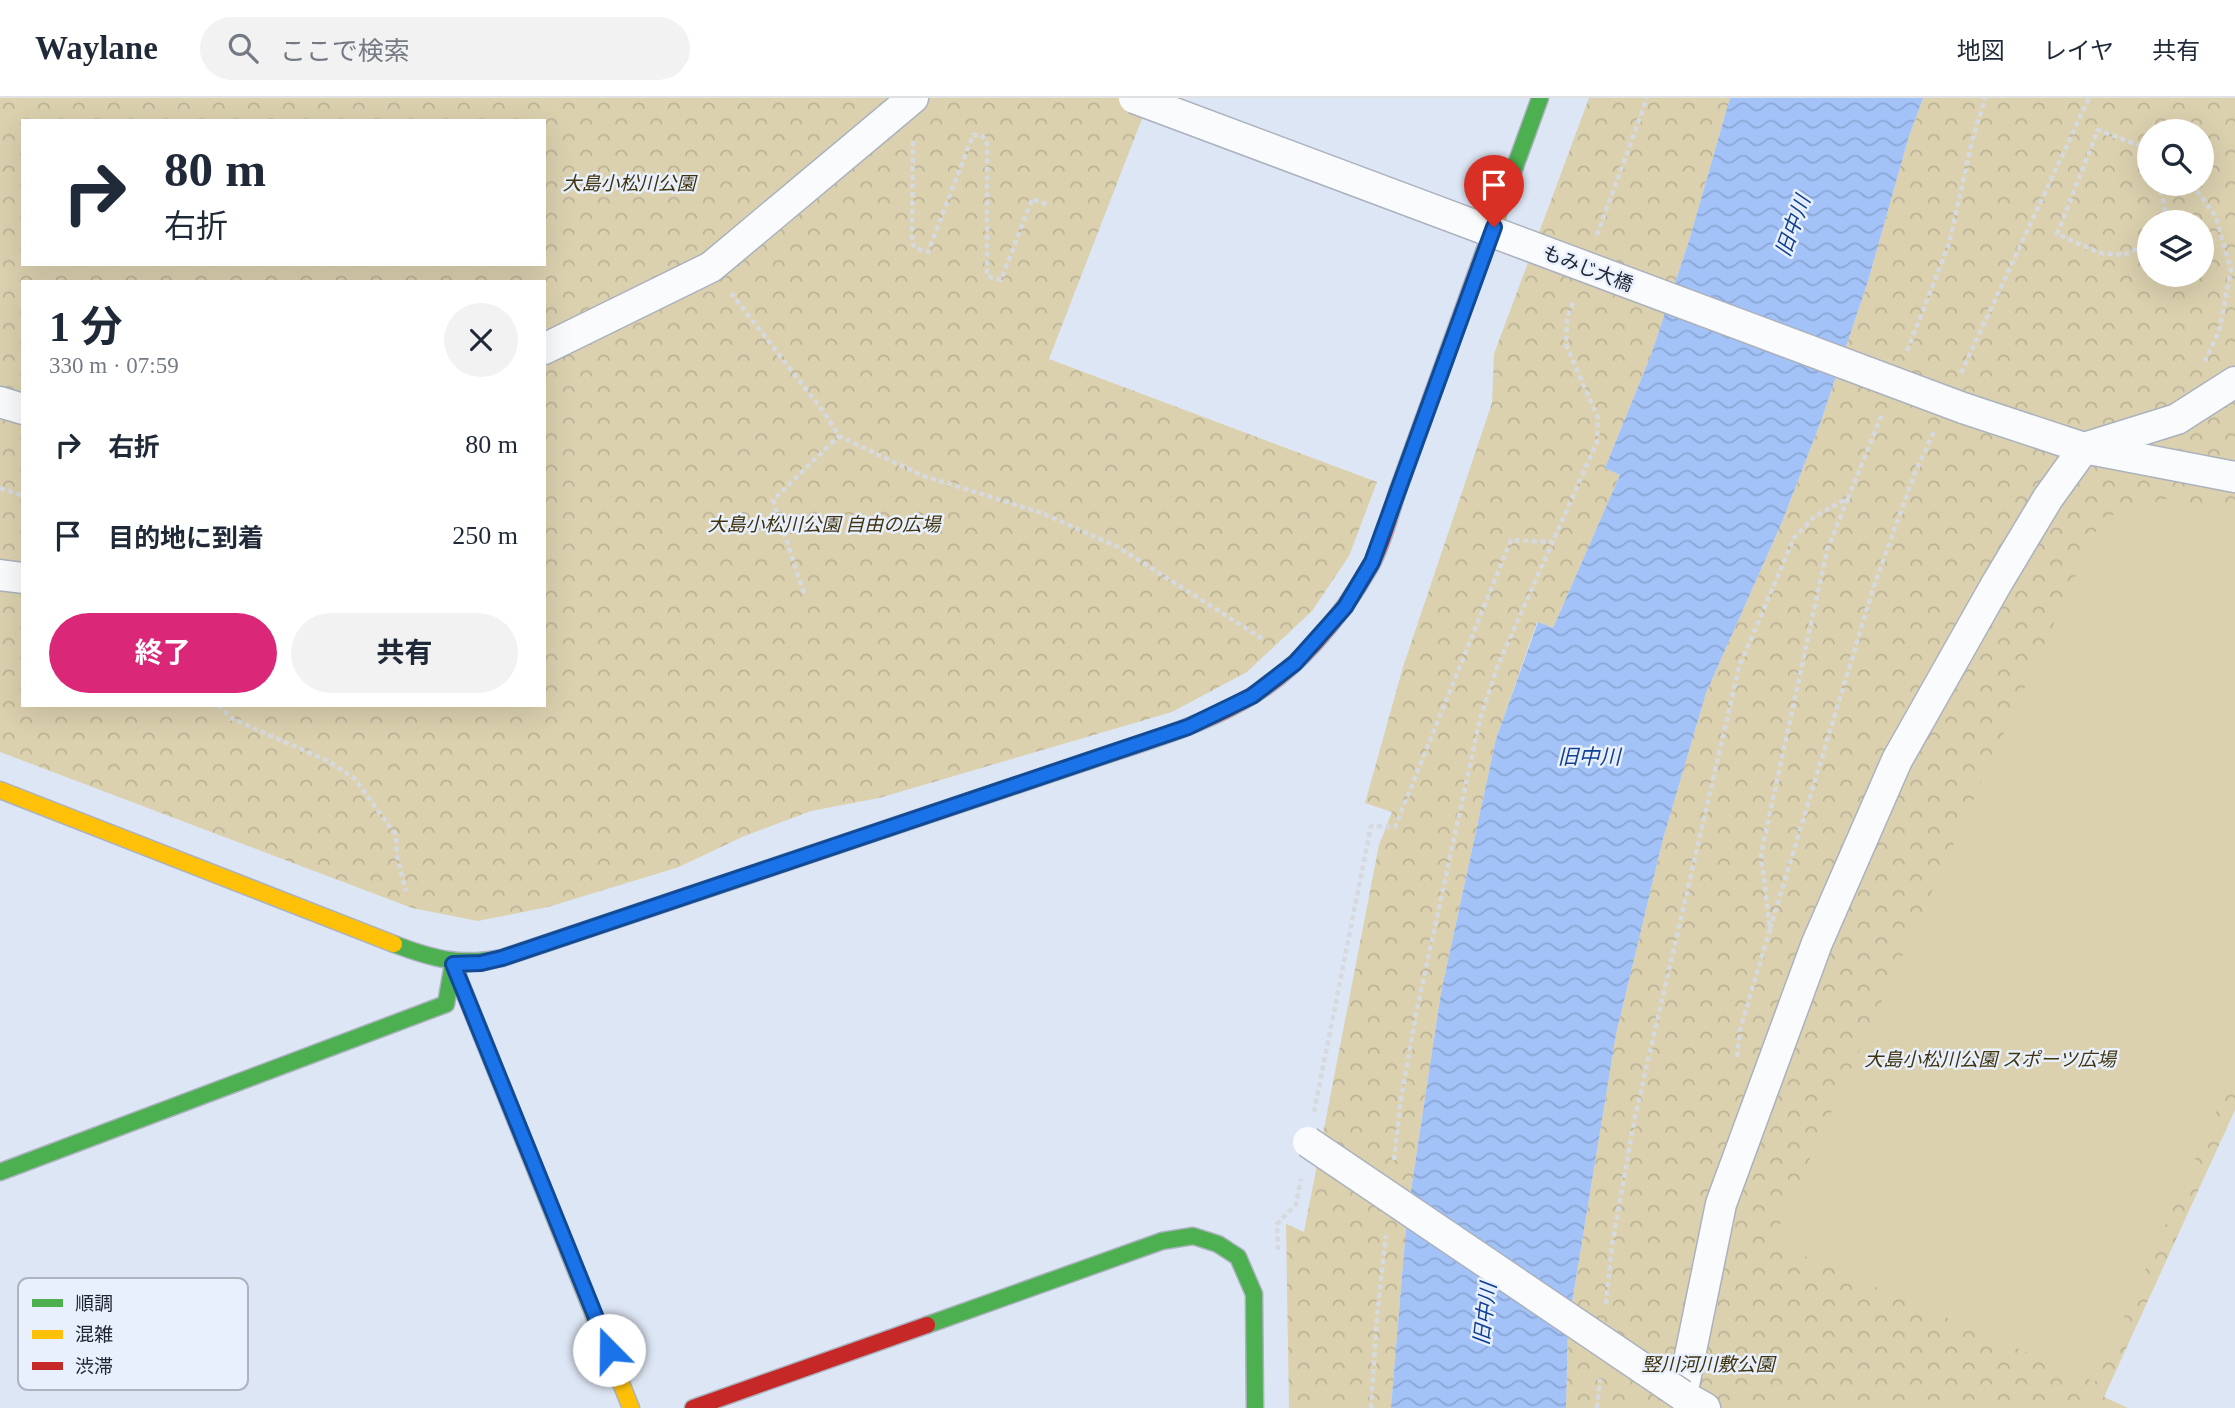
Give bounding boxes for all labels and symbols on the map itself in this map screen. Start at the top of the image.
pin [1464,155,1524,227]
park label: 大島小松川公園 [562,173,698,194]
water label: 旧中川 [1771,190,1816,260]
street label: もみじ大橋 [1540,242,1636,295]
park label: 大島小松川公園 自由の広場 [708,514,942,535]
water label: 旧中川 [1558,745,1622,769]
park label: 大島小松川公園 スポーツ広場 [1864,1049,2118,1070]
legend [18,1278,248,1390]
water label: 旧中川 [1469,1279,1501,1347]
text: 順調 [75,1293,113,1314]
position arrow [572,1313,646,1387]
text: 混雑 [75,1324,113,1345]
park label: 竪川河川敷公園 [1641,1354,1777,1375]
text: 渋滞 [75,1356,113,1377]

